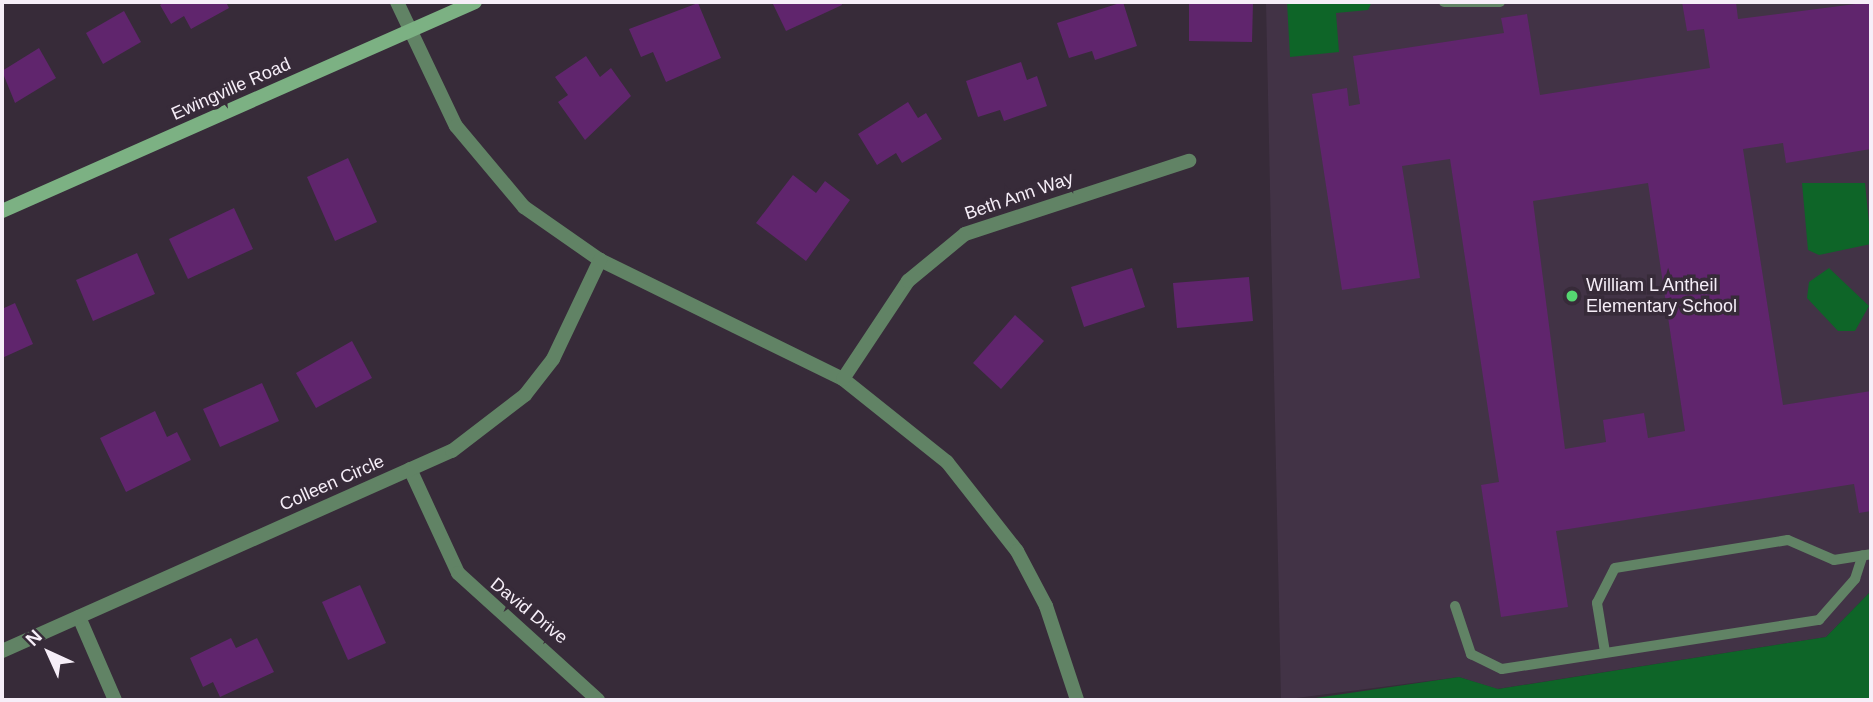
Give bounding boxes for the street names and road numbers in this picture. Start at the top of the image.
street label: Ewingville Road [168,53,294,125]
street label: Beth Ann Way [961,167,1077,225]
street label: Colleen Circle [276,450,388,516]
street label: David Drive [486,573,572,649]

